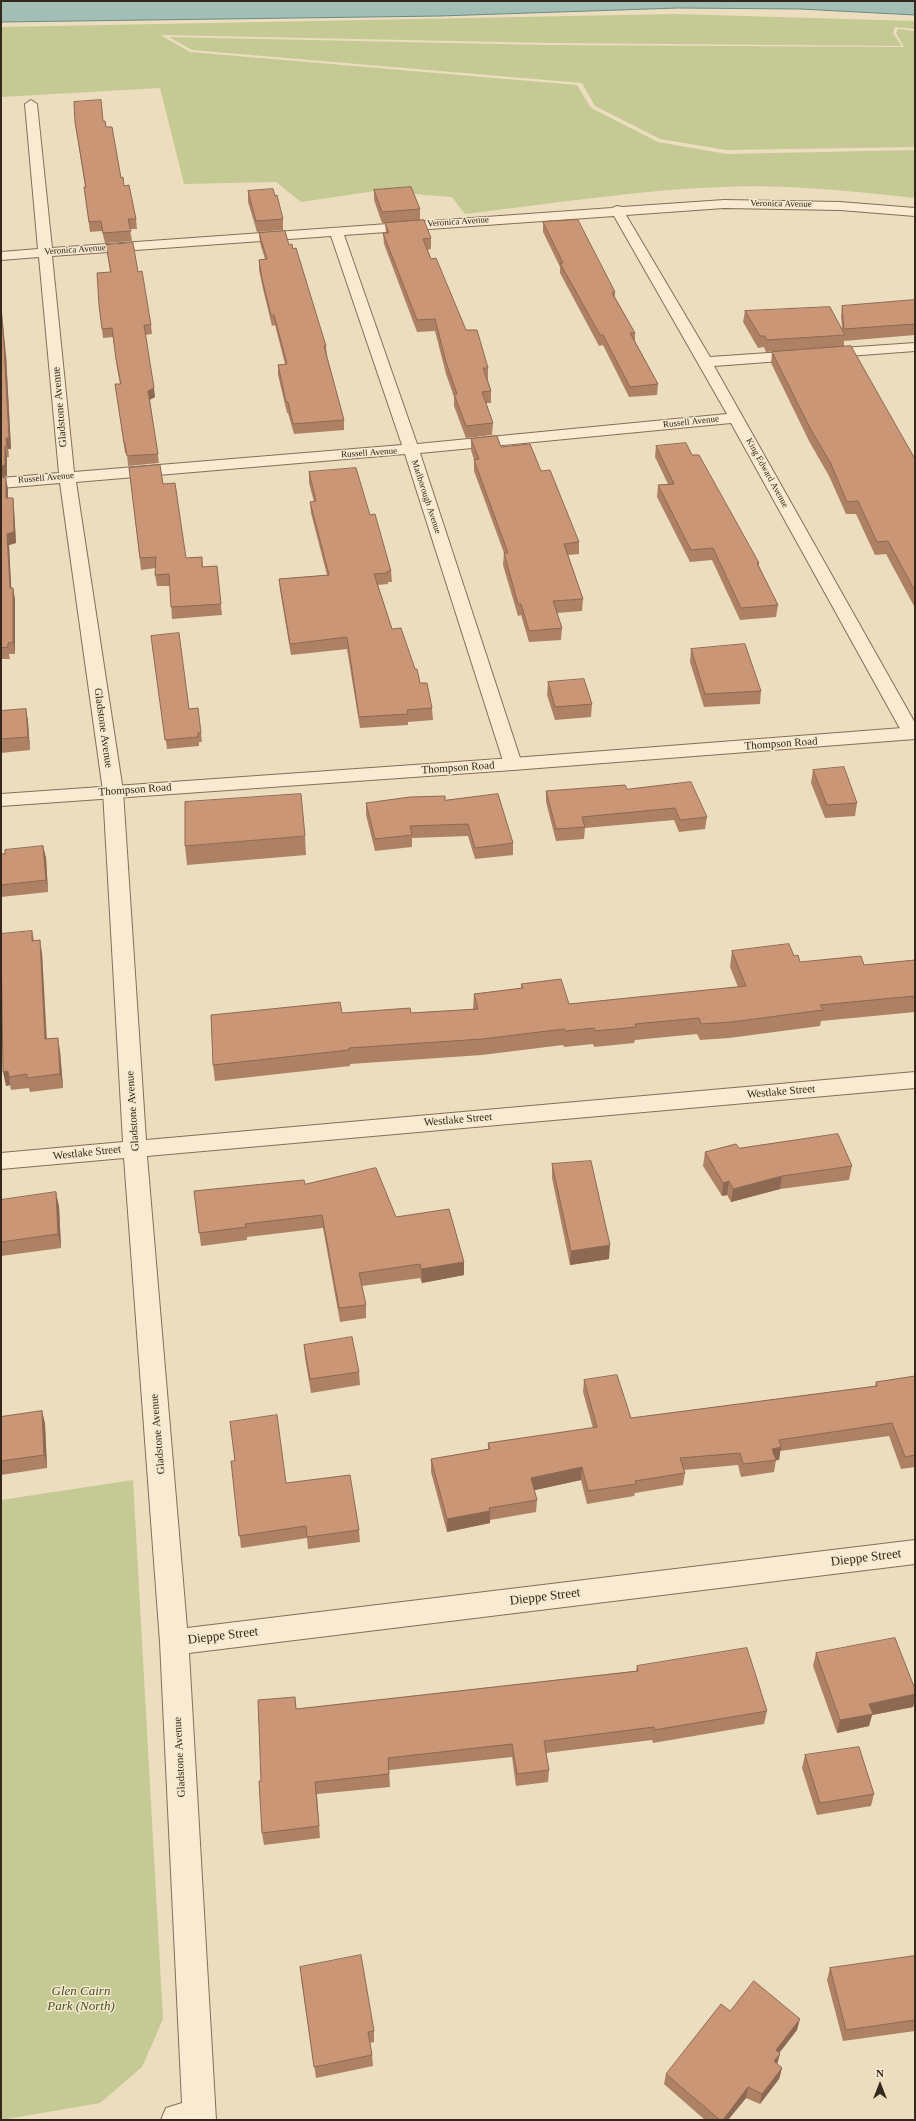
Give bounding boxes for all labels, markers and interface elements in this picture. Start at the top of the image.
street label: Veronica Avenue [750,198,812,210]
street label: Veronica Avenue [427,214,489,230]
street label: Veronica Avenue [44,242,106,258]
street label: Gladstone Avenue [50,366,70,448]
street label: Russell Avenue [663,414,719,430]
street label: King Edward Avenue [743,436,791,510]
street label: Russell Avenue [341,446,397,460]
street label: Marlborough Avenue [409,459,443,535]
street label: Russell Avenue [18,470,74,486]
street label: Gladstone Avenue [91,687,115,769]
street label: Thompson Road [744,735,818,753]
street label: Thompson Road [421,759,495,777]
street label: Thompson Road [98,781,172,799]
street label: Gladstone Avenue [124,1070,142,1152]
street label: Westlake Street [746,1082,816,1102]
street label: Westlake Street [423,1110,493,1130]
street label: Westlake Street [52,1143,122,1163]
street label: Gladstone Avenue [148,1393,168,1475]
street label: Dieppe Street [830,1546,902,1570]
street label: Dieppe Street [509,1585,581,1609]
street label: Dieppe Street [187,1624,259,1648]
street label: Gladstone Avenue [171,1716,189,1798]
park label: Glen Cairn Park (North) [47,1984,115,2015]
north arrow [860,2065,900,2105]
text: N [876,2067,884,2079]

